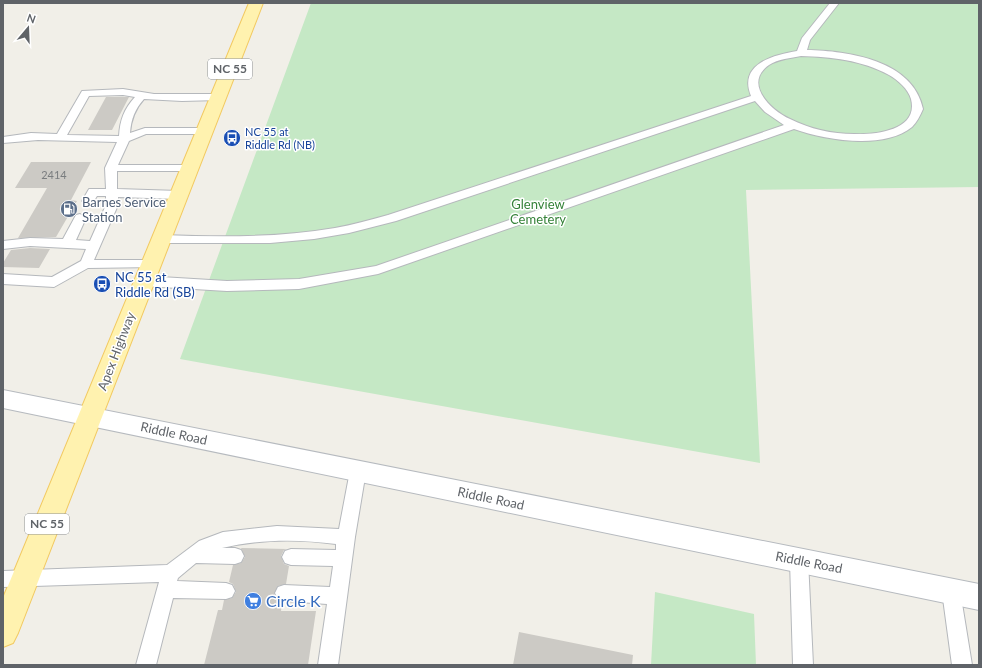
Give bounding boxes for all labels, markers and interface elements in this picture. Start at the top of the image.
north arrow [8,8,48,48]
text: N [25,11,38,26]
road number: NC 55 [208,59,252,79]
place label: NC 55 at Riddle Rd (NB) [245,125,315,151]
bus stop icon: NC 55 at Riddle Rd (NB) [222,128,242,148]
house number: 2414 [41,168,67,181]
place label: Barnes Service Station [82,194,166,225]
park label: Glenview Cemetery [510,196,566,227]
fuel station icon: Barnes Service Station [59,199,79,219]
place label: NC 55 at Riddle Rd (SB) [115,269,195,300]
bus stop icon: NC 55 at Riddle Rd (SB) [92,274,112,294]
street label: Apex Highway [94,309,138,392]
street label: Riddle Road [139,418,209,448]
street label: Riddle Road [456,483,526,513]
road number: NC 55 [25,514,69,534]
street label: Riddle Road [774,548,844,576]
supermarket icon: Circle K [243,591,263,611]
place label: Circle K [266,591,321,610]

